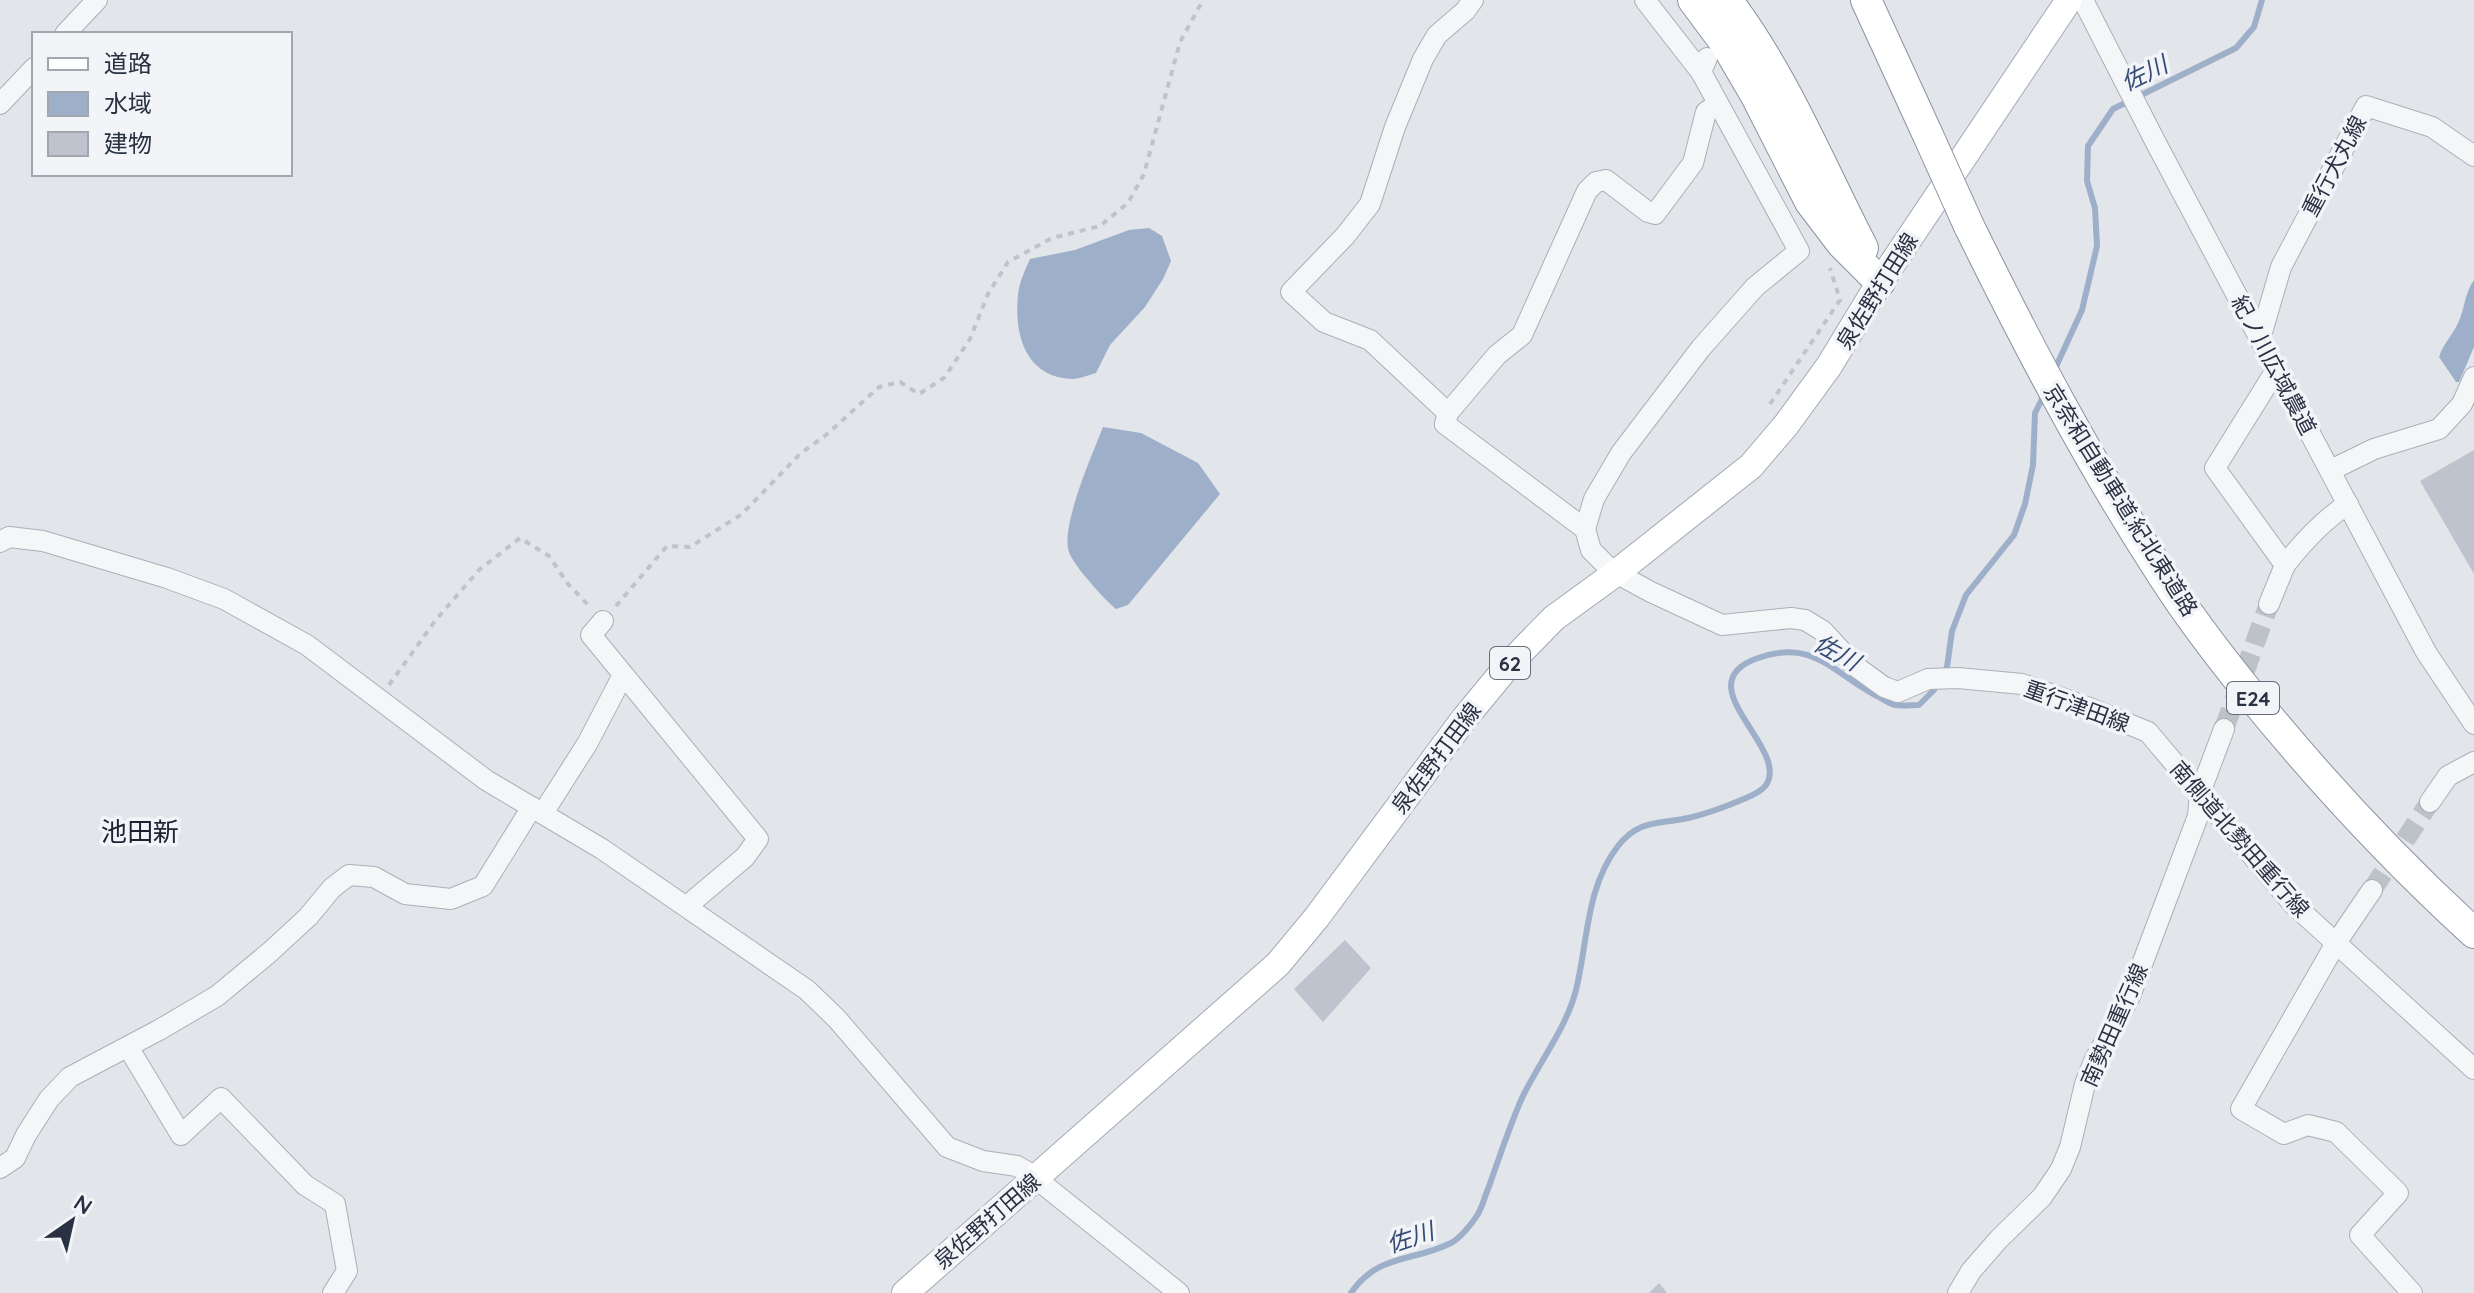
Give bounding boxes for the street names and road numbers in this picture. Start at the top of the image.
street label: 重行犬丸線 [2296,111,2372,221]
street label: 泉佐野打田線 [1830,228,1924,354]
street label: 紀ノ川広域農道 [2225,290,2323,440]
street label: 京奈和自動車道;紀北東道路 [2038,379,2204,621]
road number: 62 [1490,647,1530,679]
street label: 重行津田線 [2021,674,2133,738]
road number: E24 [2227,682,2279,714]
street label: 泉佐野打田線 [1385,697,1487,819]
street label: 南側道北勢田重行線 [2164,755,2316,923]
street label: 南勢田重行線 [2074,959,2154,1091]
street label: 泉佐野打田線 [928,1167,1046,1275]

